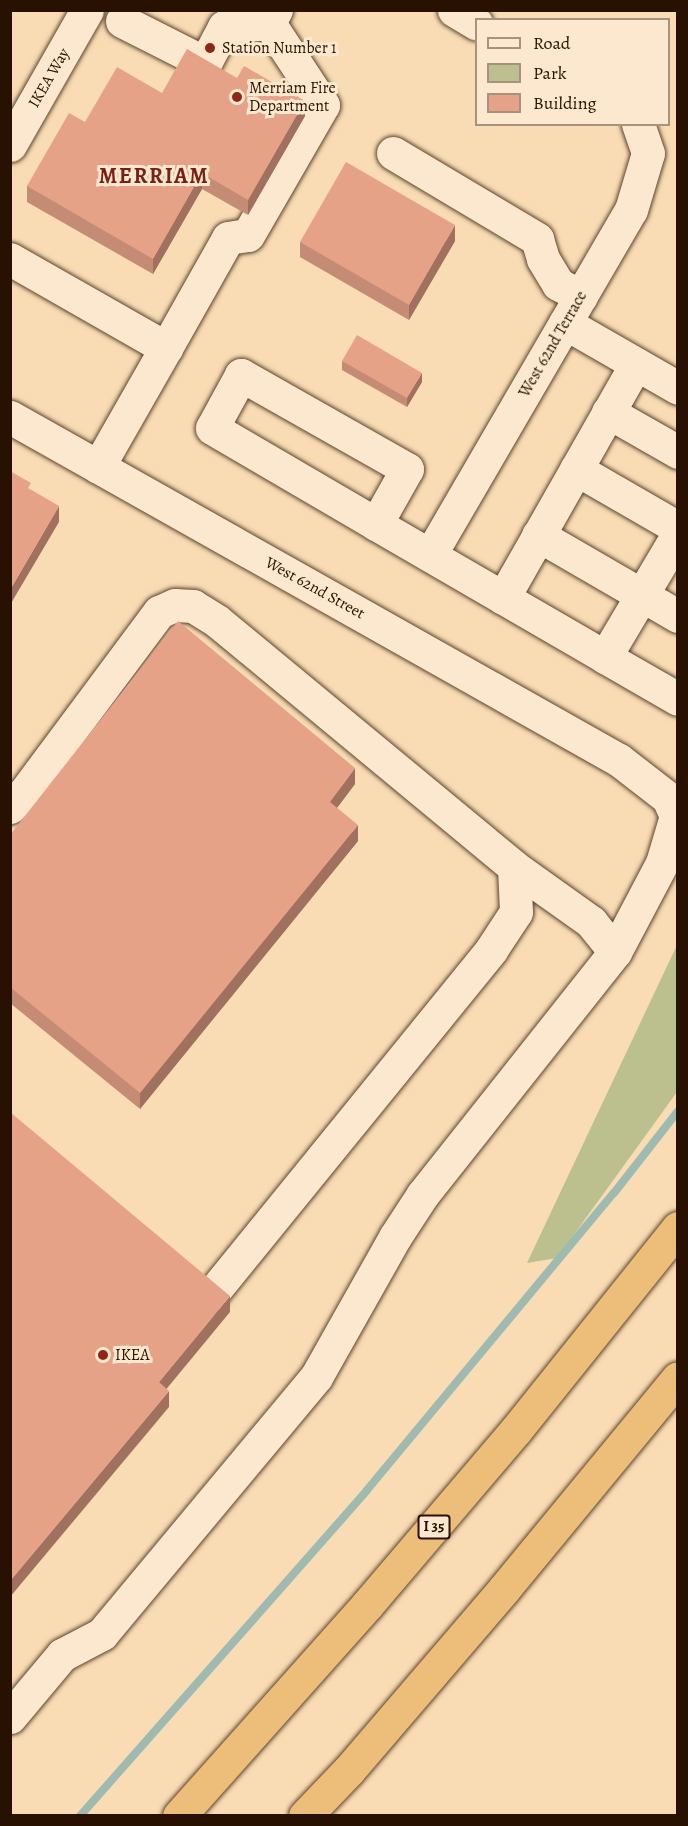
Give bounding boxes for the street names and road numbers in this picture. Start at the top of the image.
street label: IKEA Way [24,45,74,111]
street label: West 62nd Terrace [515,287,591,401]
street label: West 62nd Street [262,553,368,623]
road number: I 35 [418,1515,450,1539]

